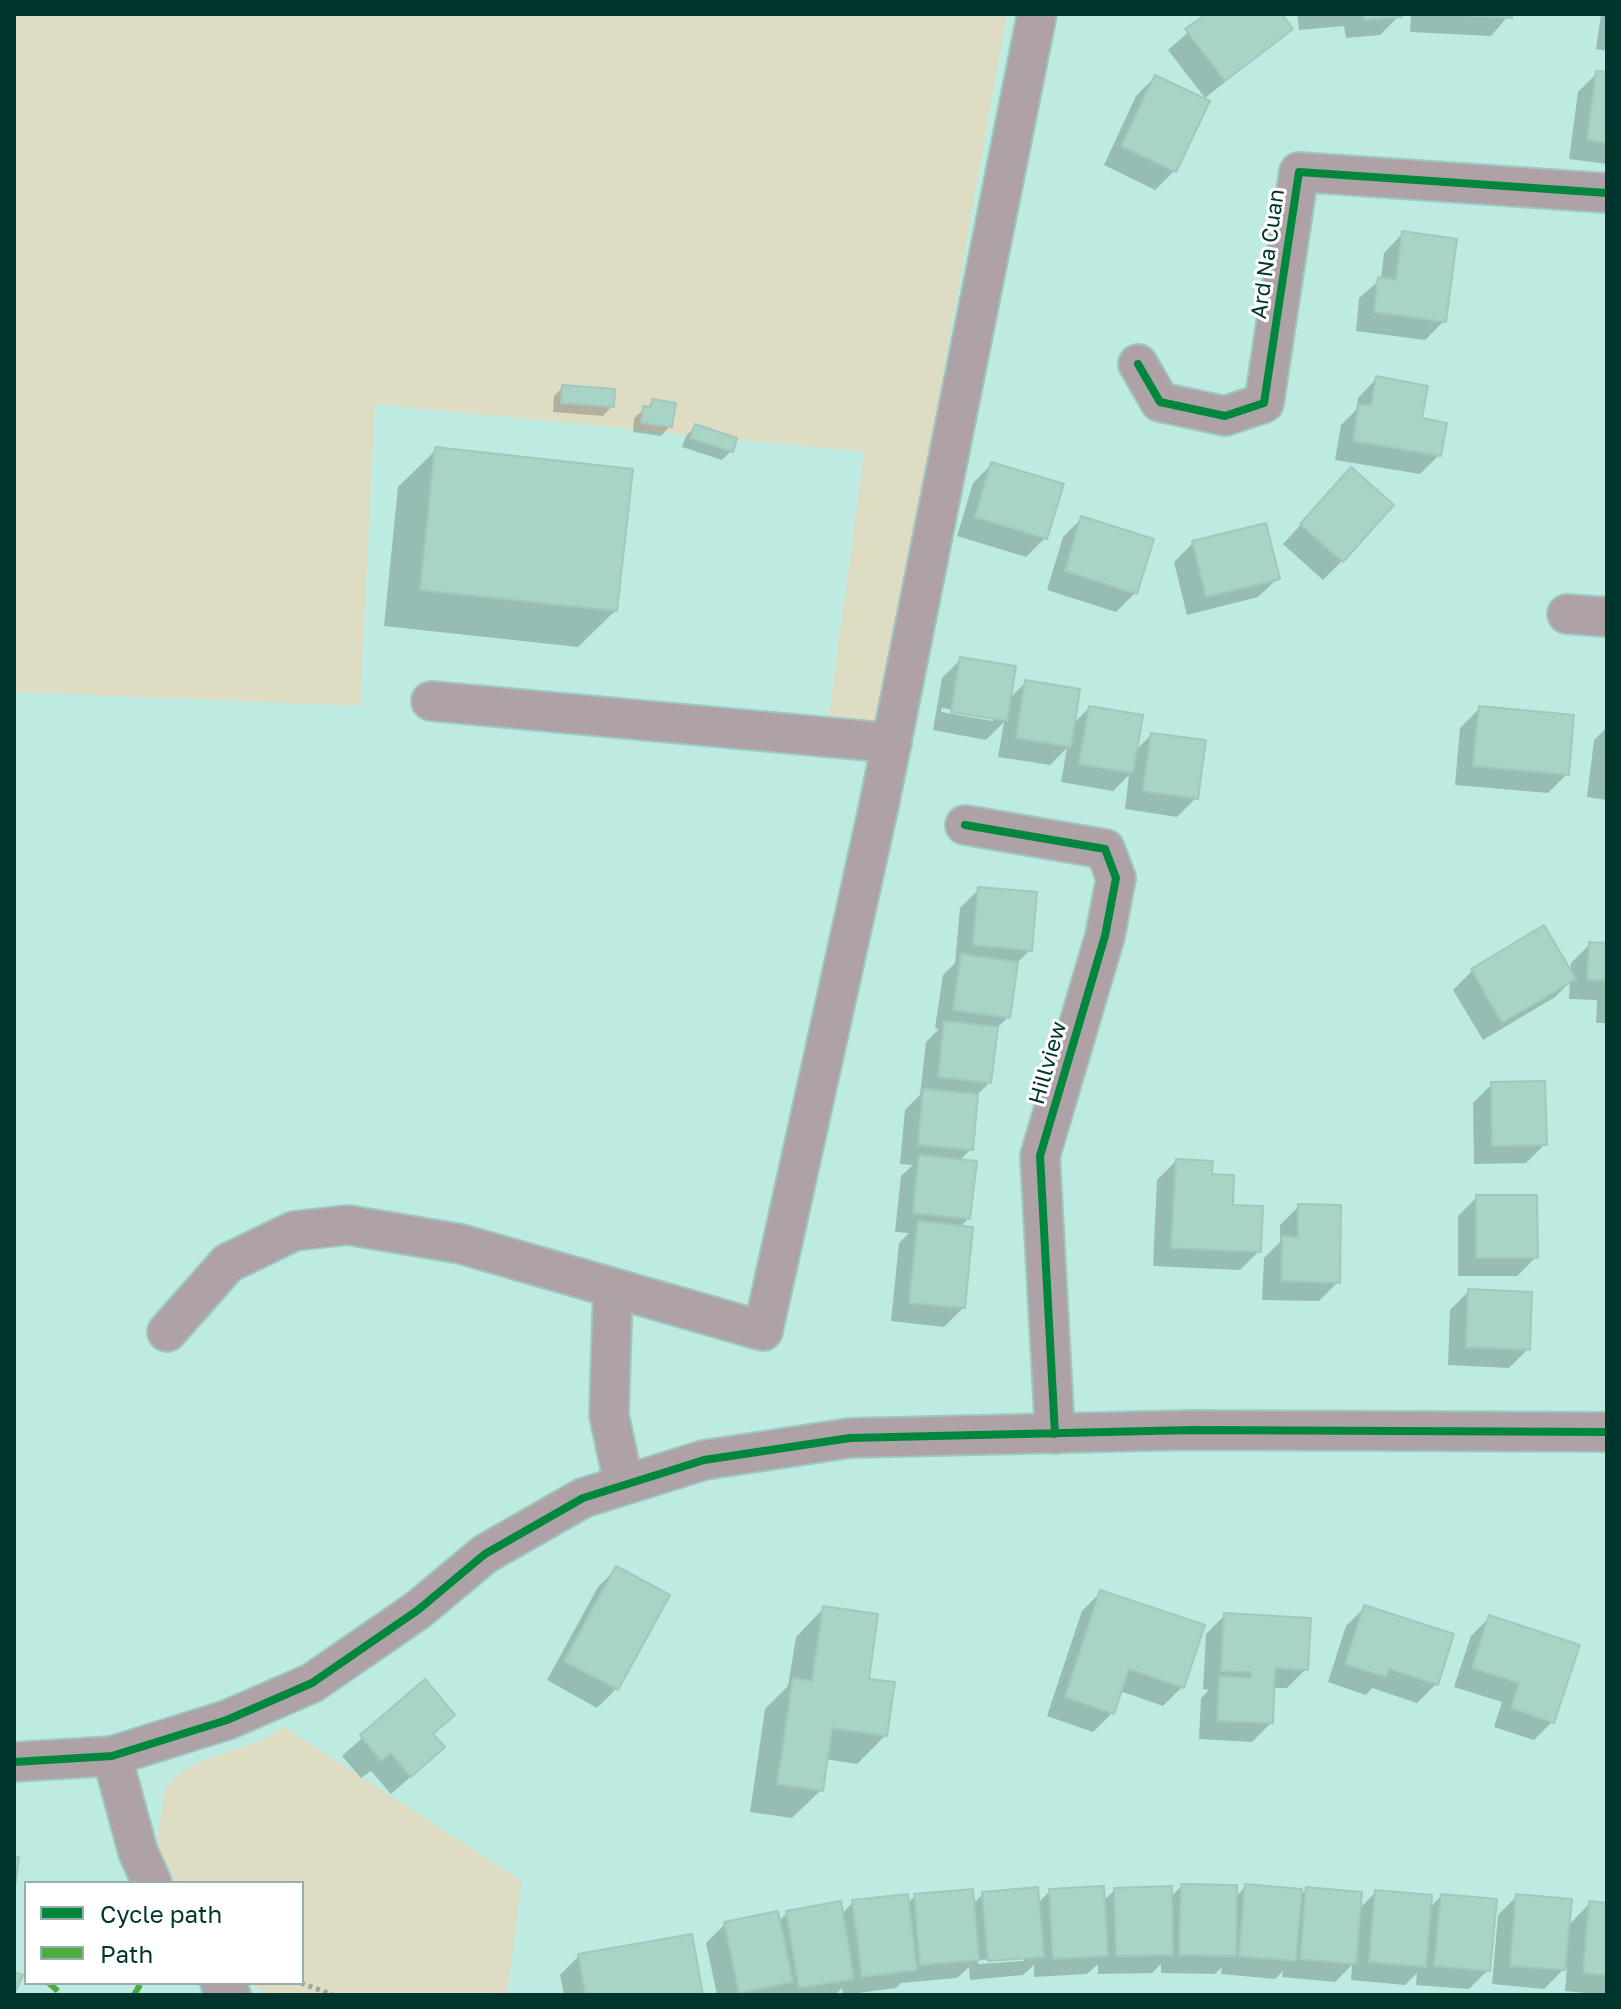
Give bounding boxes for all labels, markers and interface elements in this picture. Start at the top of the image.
street label: Ard Na Cuan [1246,187,1290,321]
street label: Hillview [1024,1019,1072,1107]
legend [24,1881,304,1985]
text: Cycle path [100,1899,222,1928]
text: Path [100,1939,153,1968]

